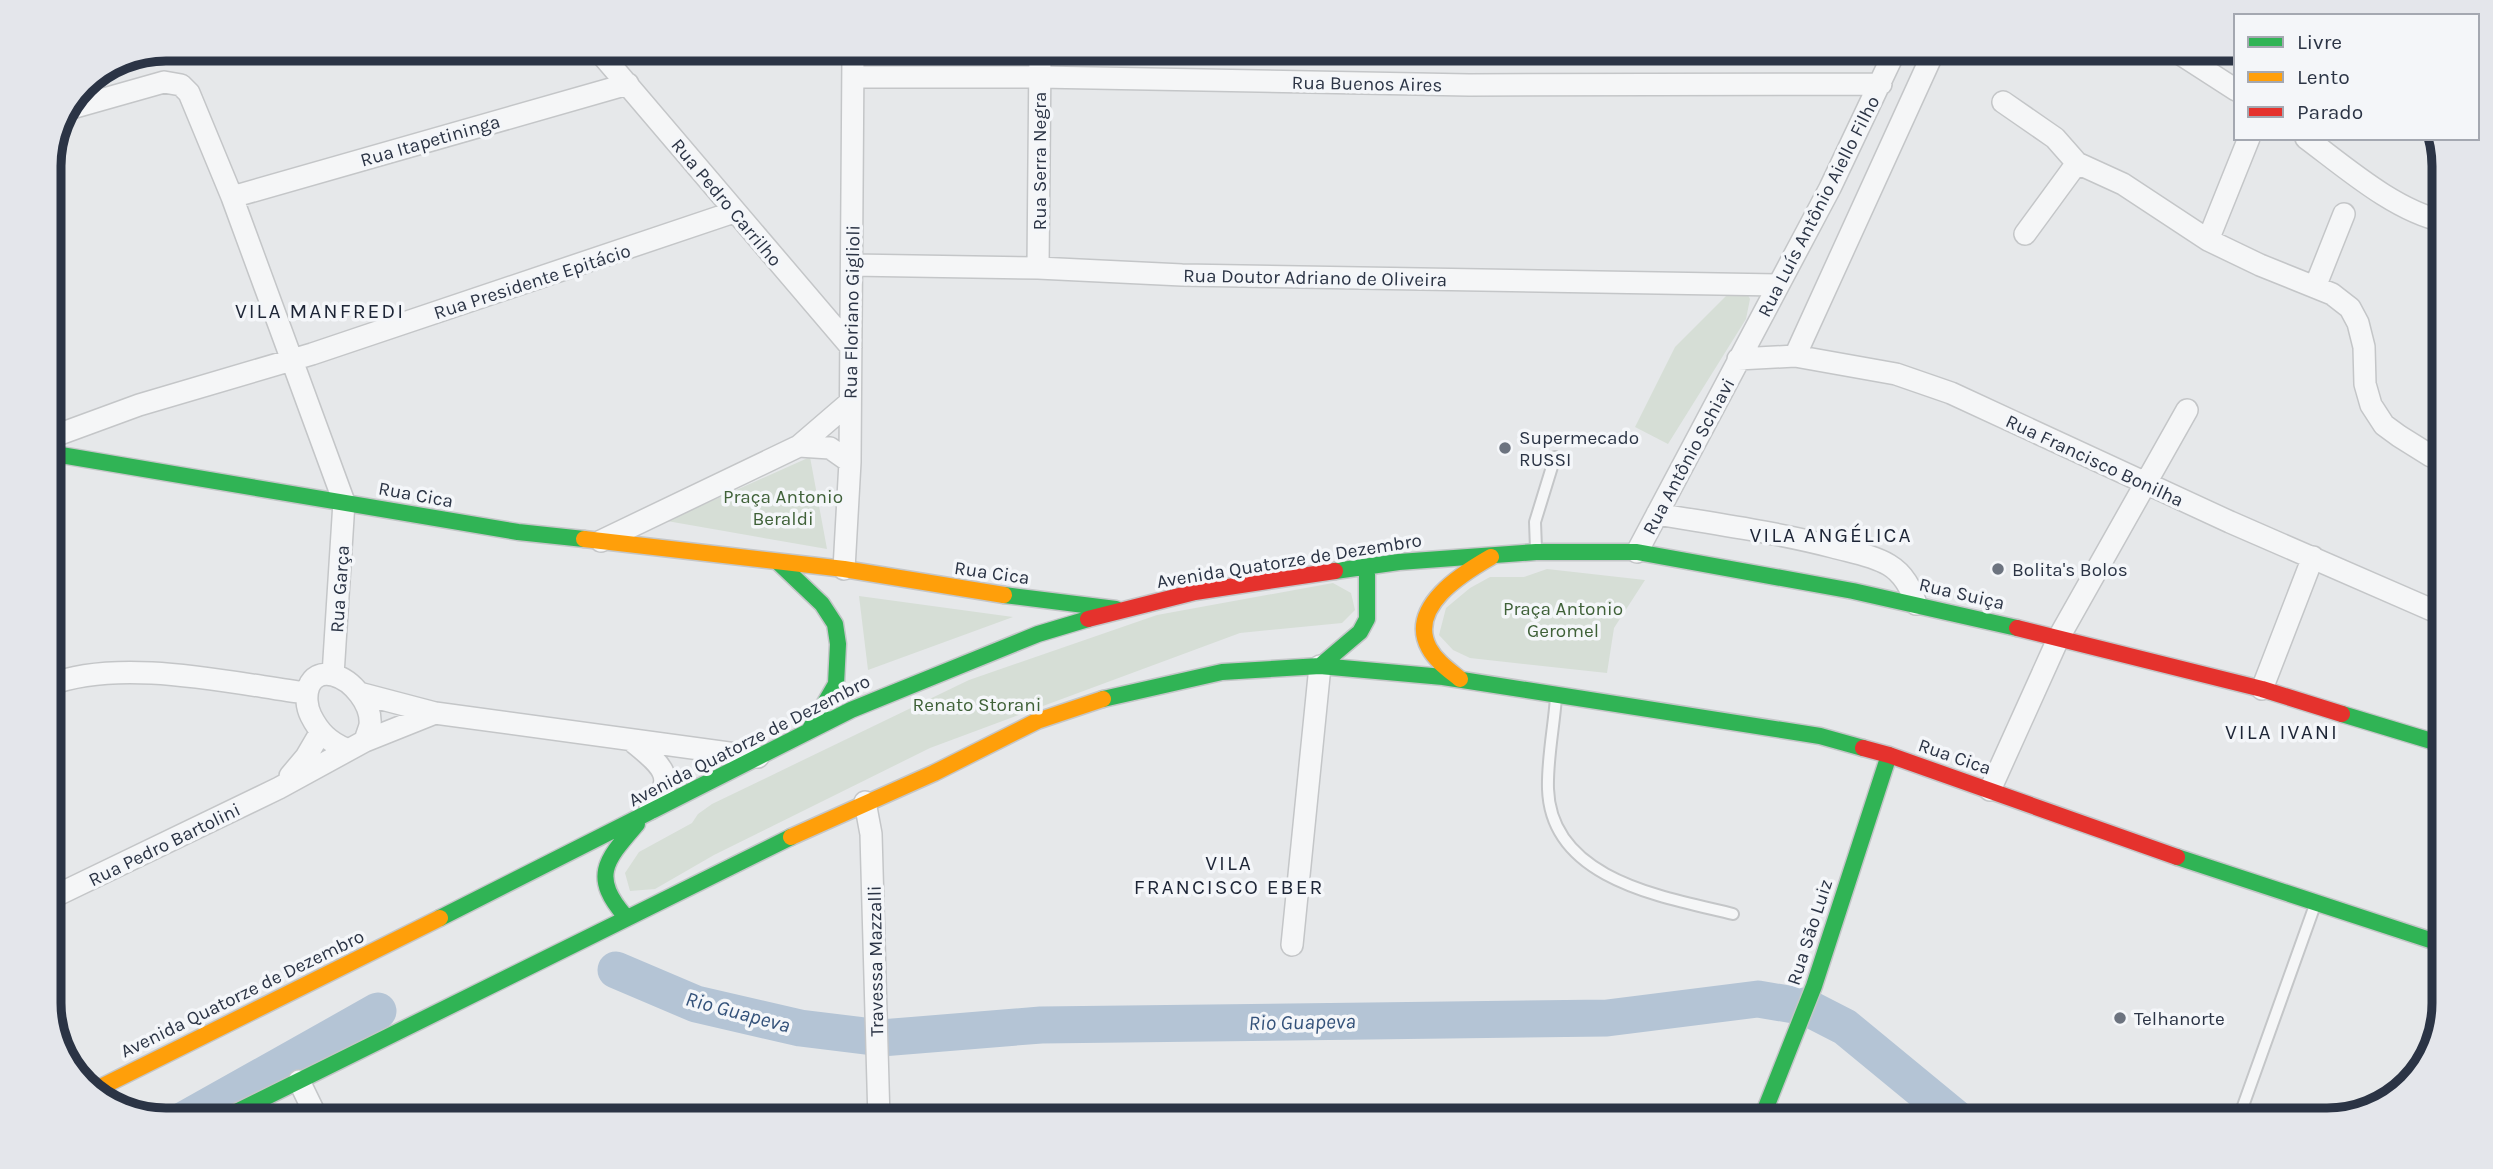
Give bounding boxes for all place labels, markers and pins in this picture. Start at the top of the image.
place label: Supermecado RUSSI [1519,427,1639,471]
marker: Supermecado RUSSI [1497,440,1513,456]
place label: Bolita's Bolos [2012,559,2128,581]
marker: Bolita's Bolos [1990,561,2006,577]
place label: Telhanorte [2134,1008,2225,1030]
marker: Telhanorte [2112,1010,2128,1026]

